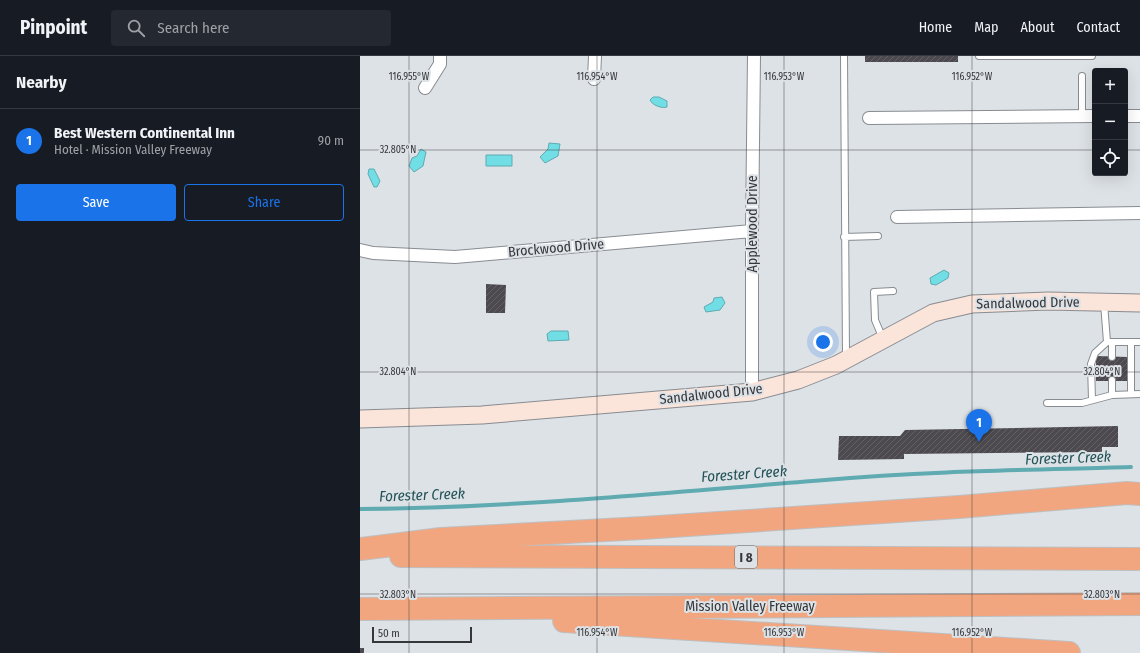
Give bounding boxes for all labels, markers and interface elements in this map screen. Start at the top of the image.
search box [111,10,391,46]
text: Pinpoint [20,16,87,39]
icon: search [125,17,147,39]
text: Search here [157,19,230,37]
text: Home [919,19,952,36]
text: Map [974,19,998,36]
text: About [1020,19,1055,36]
text: Contact [1077,19,1120,36]
map controls [1092,68,1128,176]
button: + [1092,68,1128,104]
text: 116.955°W [389,71,430,83]
text: 116.954°W [577,71,618,83]
text: 116.953°W [764,71,805,83]
text: 116.952°W [952,71,993,83]
text: Nearby [16,72,67,93]
button: − [1092,104,1128,140]
text: Best Western Continental Inn [54,124,235,142]
text: 1 [26,133,32,148]
text: 90 m [318,133,344,148]
button: locate [1092,140,1128,176]
text: Hotel · Mission Valley Freeway [54,142,212,157]
text: 32.805°N [380,144,416,156]
street label: Applewood Drive [744,175,761,273]
button: Save [16,184,176,221]
button: Share [184,184,344,221]
street label: Brockwood Drive [507,235,605,261]
street label: Sandalwood Drive [976,294,1080,312]
your location [813,332,833,352]
text: 32.804°N [380,366,416,378]
text: 32.804°N [1084,366,1120,378]
street label: Sandalwood Drive [659,380,763,408]
pin: 1 [966,409,992,442]
water label: Forester Creek [1025,447,1112,468]
water label: Forester Creek [700,462,788,486]
water label: Forester Creek [379,484,466,505]
road number: I 8 [735,546,757,568]
text: 32.803°N [380,589,416,601]
text: 32.803°N [1084,589,1120,601]
street label: Mission Valley Freeway [685,598,816,615]
scale bar [372,625,472,644]
text: 50 m [378,627,400,640]
text: 116.954°W [577,627,618,639]
text: 116.953°W [764,627,805,639]
text: 116.952°W [952,627,993,639]

